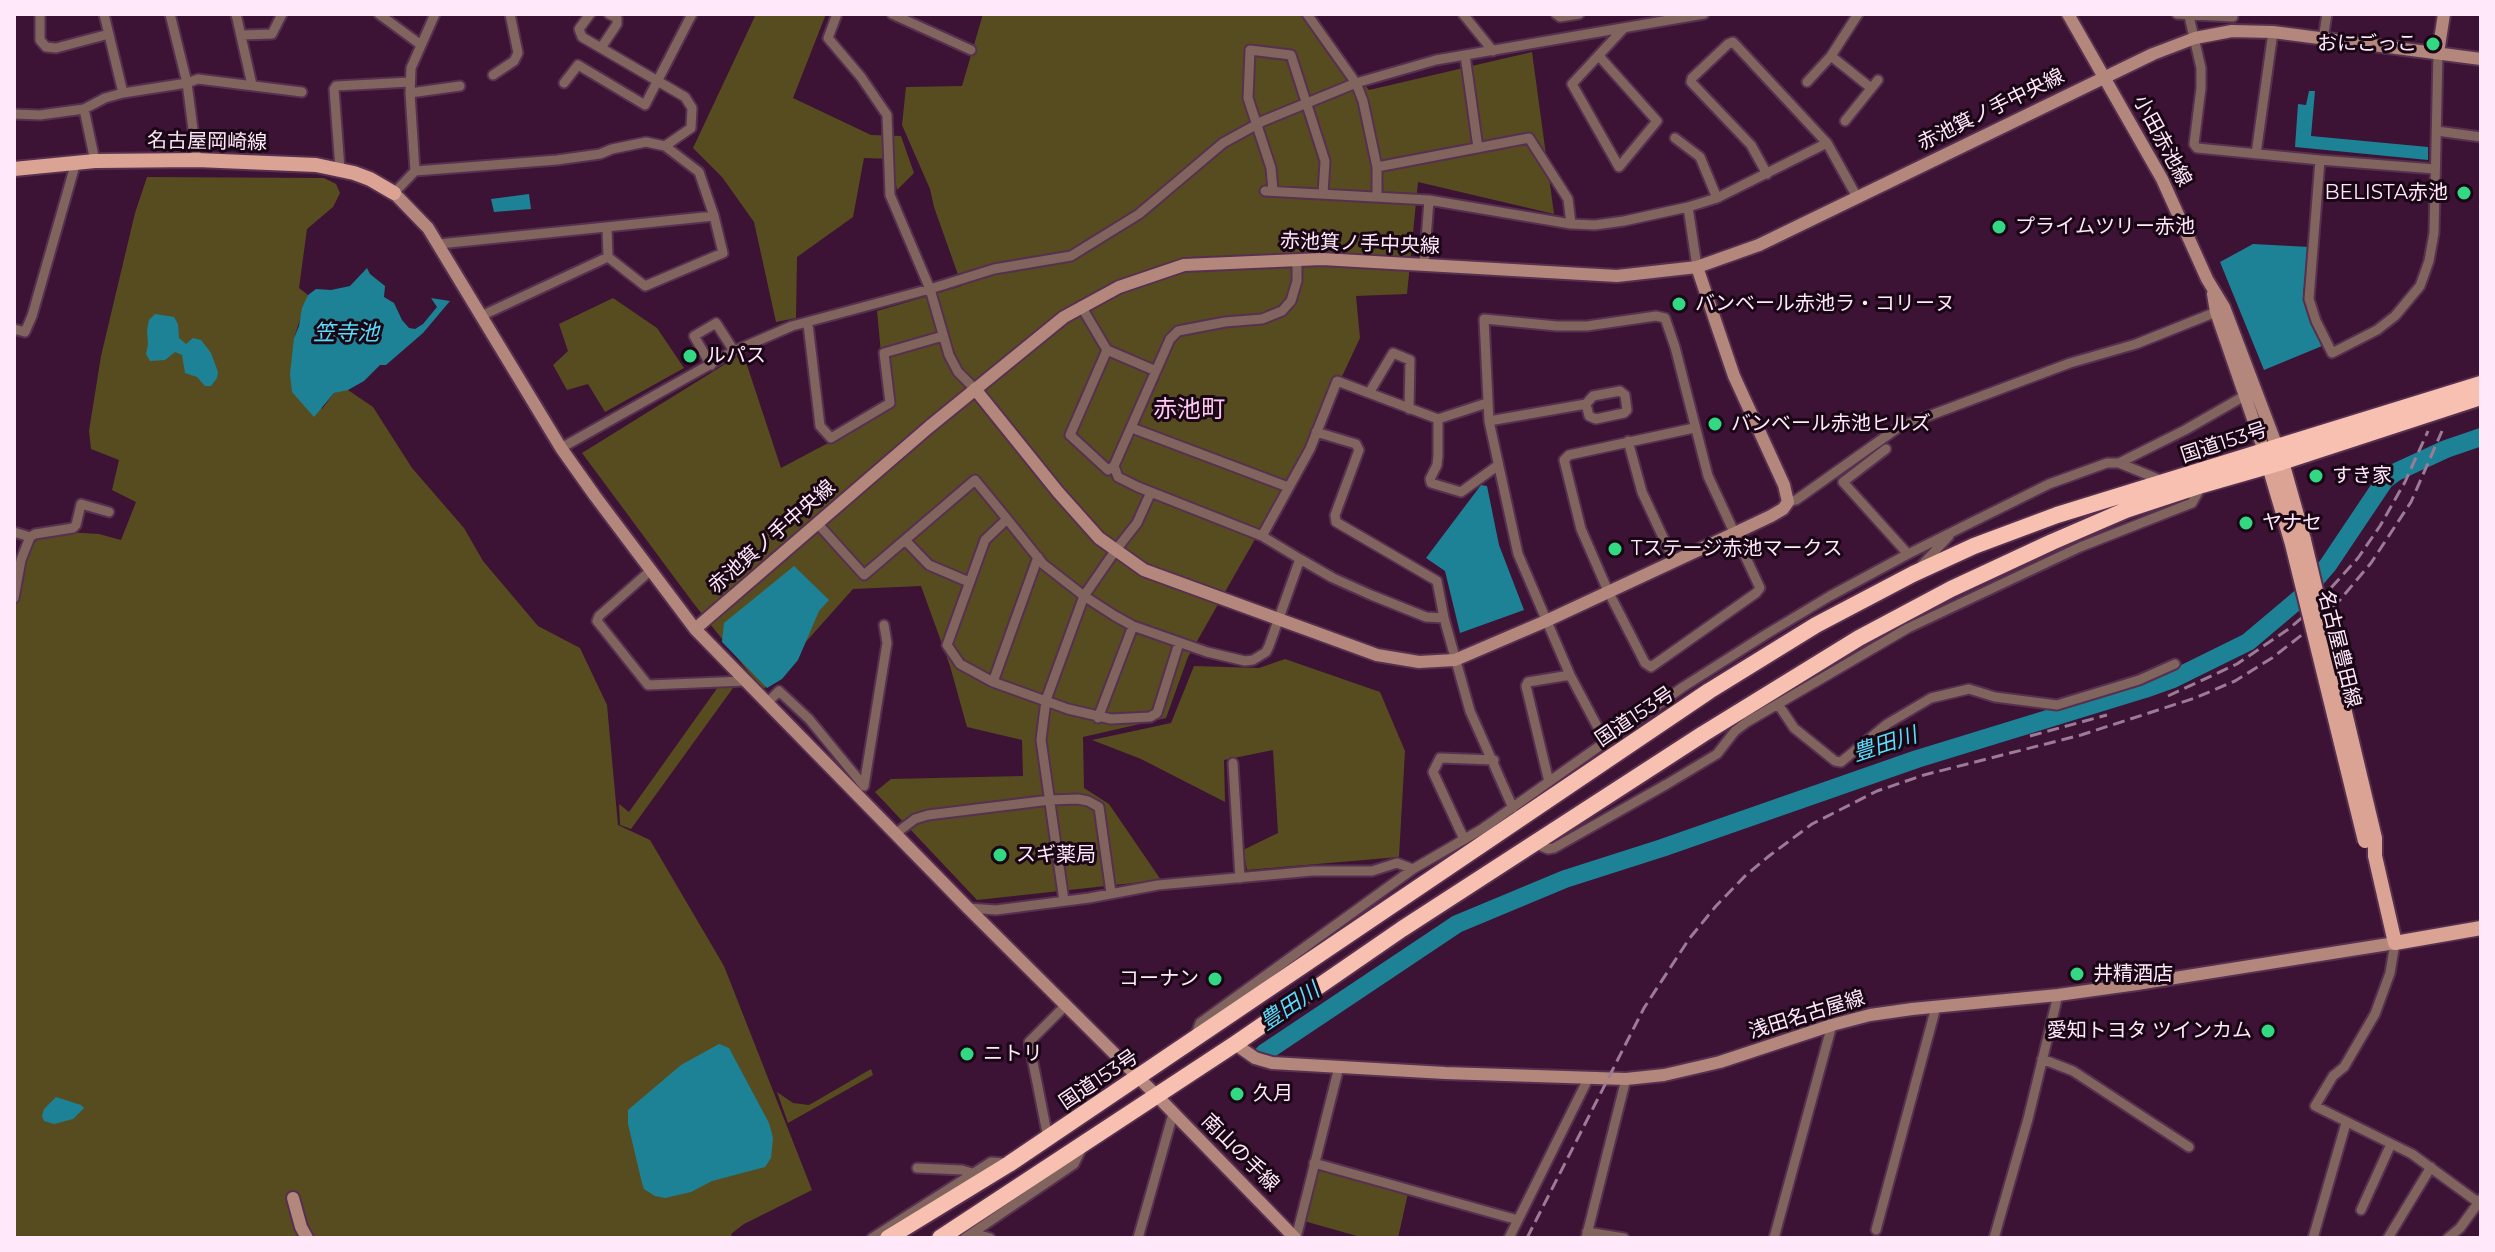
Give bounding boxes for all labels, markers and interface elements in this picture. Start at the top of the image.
place label: おにごっこ [2317,32,2417,56]
marker: おにごっこ [2424,35,2442,53]
street label: 赤池箕ノ手中央線 [1914,64,2068,156]
street label: 小田赤池線 [2128,91,2196,191]
street label: 名古屋岡崎線 [147,129,267,155]
place label: BELISTA赤池 [2325,181,2448,205]
marker: BELISTA赤池 [2455,184,2473,202]
place label: プライムツリー赤池 [2015,215,2195,239]
marker: プライムツリー赤池 [1990,218,2008,236]
street label: 赤池箕ノ手中央線 [1280,229,1440,259]
place label: バンベール赤池ラ・コリーヌ [1695,292,1955,316]
marker: バンベール赤池ラ・コリーヌ [1670,295,1688,313]
water label: 笠寺池 [313,321,379,347]
place label: ルパス [706,344,766,368]
marker: ルパス [681,347,699,365]
district label: 赤池町 [1153,396,1225,424]
place label: バンベール赤池ヒルズ [1731,412,1931,436]
marker: バンベール赤池ヒルズ [1706,415,1724,433]
street label: 国道153号 [2178,418,2270,468]
place label: すき家 [2332,464,2392,488]
marker: すき家 [2307,467,2325,485]
street label: 赤池箕ノ手中央線 [704,475,840,599]
place label: ヤナセ [2262,511,2322,535]
marker: ヤナセ [2237,514,2255,532]
place label: Tステージ赤池マークス [1631,537,1842,561]
marker: Tステージ赤池マークス [1606,540,1624,558]
street label: 名古屋豊田線 [2313,588,2365,710]
street label: 国道153号 [1591,682,1679,752]
water label: 豊田川 [1850,722,1920,768]
place label: スギ薬局 [1016,843,1096,867]
marker: スギ薬局 [991,846,1009,864]
place label: 井精酒店 [2093,962,2173,986]
marker: 井精酒店 [2068,965,2086,983]
place label: コーナン [1119,967,1199,991]
marker: コーナン [1206,970,1224,988]
water label: 豊田川 [1255,978,1325,1036]
street label: 浅田名古屋線 [1746,986,1868,1044]
place label: 愛知トヨタ ツインカム [2047,1019,2252,1043]
marker: 愛知トヨタ ツインカム [2259,1022,2277,1040]
place label: ニトリ [983,1042,1043,1066]
marker: ニトリ [958,1045,976,1063]
street label: 国道153号 [1055,1045,1143,1115]
place label: 久月 [1253,1082,1293,1106]
marker: 久月 [1228,1085,1246,1103]
street label: 南山の手線 [1196,1109,1284,1197]

